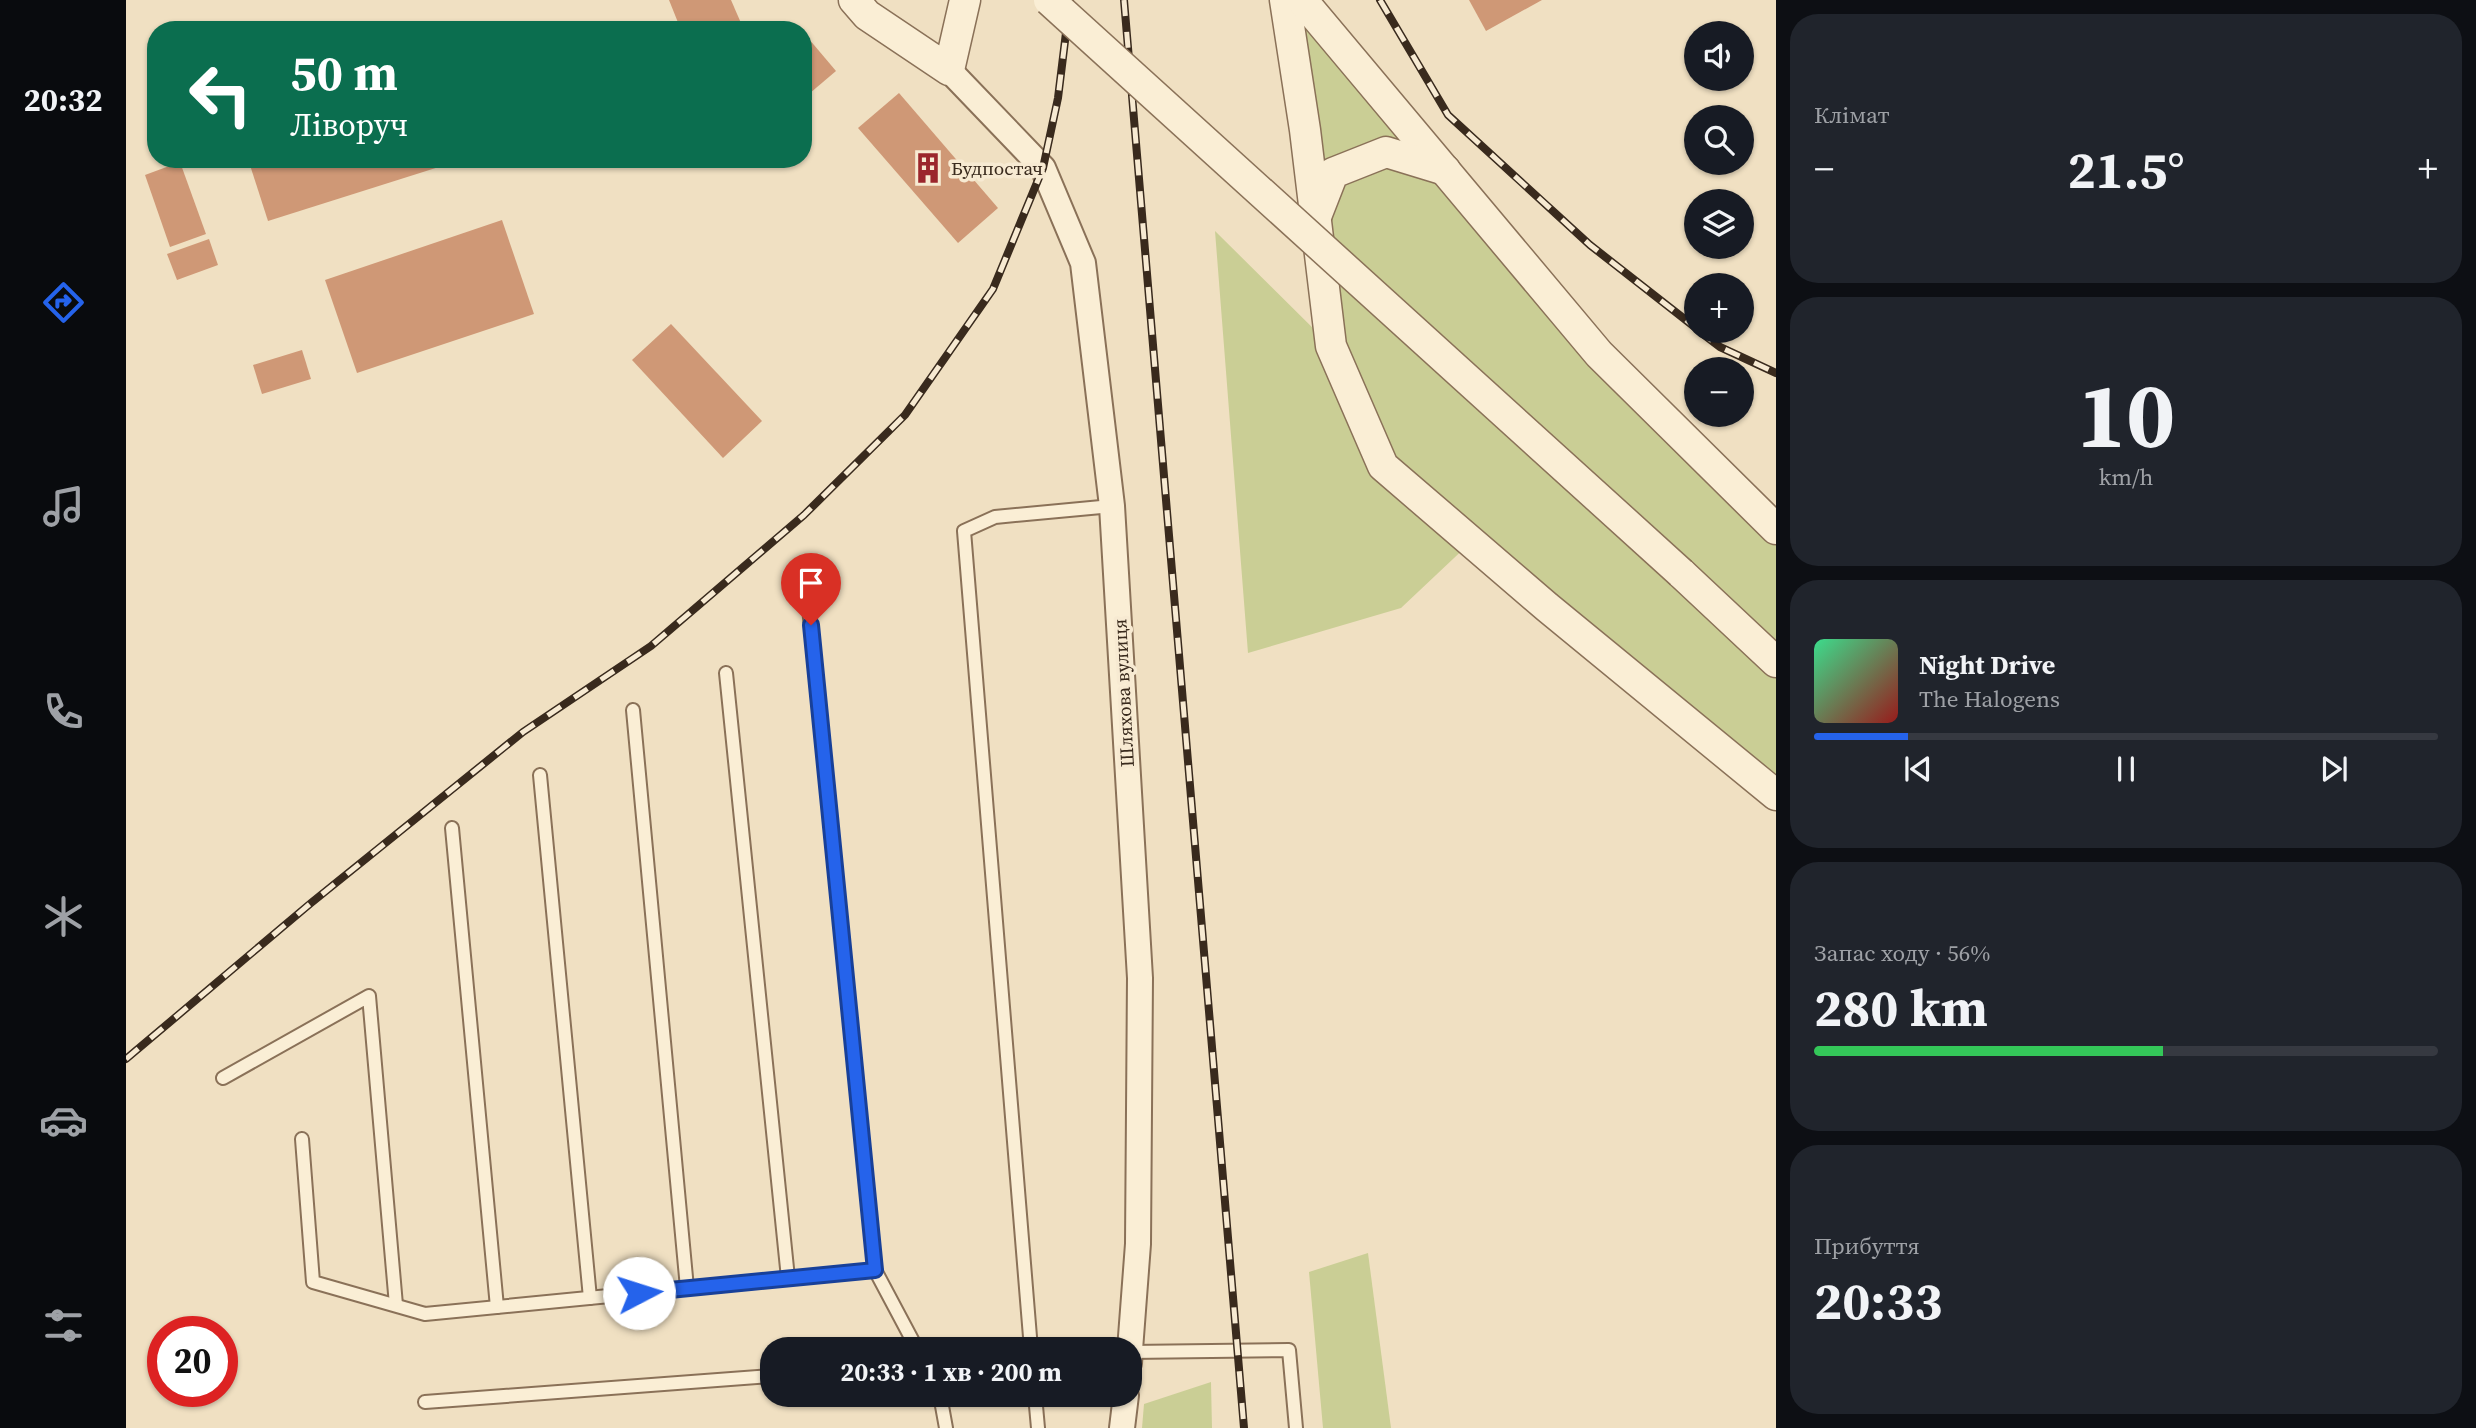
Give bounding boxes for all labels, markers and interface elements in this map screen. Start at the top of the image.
map controls [1684,21,1754,427]
button: sound [1684,21,1754,91]
text: 50 m [290,39,398,106]
icon: left [175,49,266,140]
text: 20:32 [24,78,102,122]
text: Клімат [1814,99,1890,131]
text: Ліворуч [290,103,408,147]
button: search [1684,105,1754,175]
text: 21.5° [2067,134,2185,205]
text: − [1814,143,1834,195]
text: + [2418,143,2438,195]
building icon: Будпостач [911,151,945,185]
place label: Будпостач [951,155,1043,181]
button: layers [1684,189,1754,259]
button: + [1684,273,1754,343]
icon: directions [39,278,88,327]
text: 10 [2077,353,2175,477]
button: − [1684,357,1754,427]
text: km/h [2099,461,2153,493]
icon: music [39,482,88,531]
pin [781,553,841,625]
icon: arrive [792,564,830,602]
street label: Шляхова вулиця [1106,618,1140,768]
text: Night Drive [1919,647,2055,683]
text: The Halogens [1919,683,2060,715]
icon: phone [39,687,88,736]
icon: previous [1899,750,1937,788]
icon: pause [2107,750,2145,788]
icon: next [2315,750,2353,788]
icon: climate [39,892,88,941]
text: Запас ходу · 56% [1814,937,1990,969]
text: 280 km [1814,972,1988,1043]
icon: car [39,1096,88,1145]
text: Прибуття [1814,1230,1920,1262]
position arrow [602,1256,676,1330]
text: 20:33 [1814,1265,1942,1336]
icon: filters [39,1301,88,1350]
speed limit sign: 20 [147,1316,238,1407]
text: 20:33 · 1 хв · 200 m [840,1354,1062,1390]

